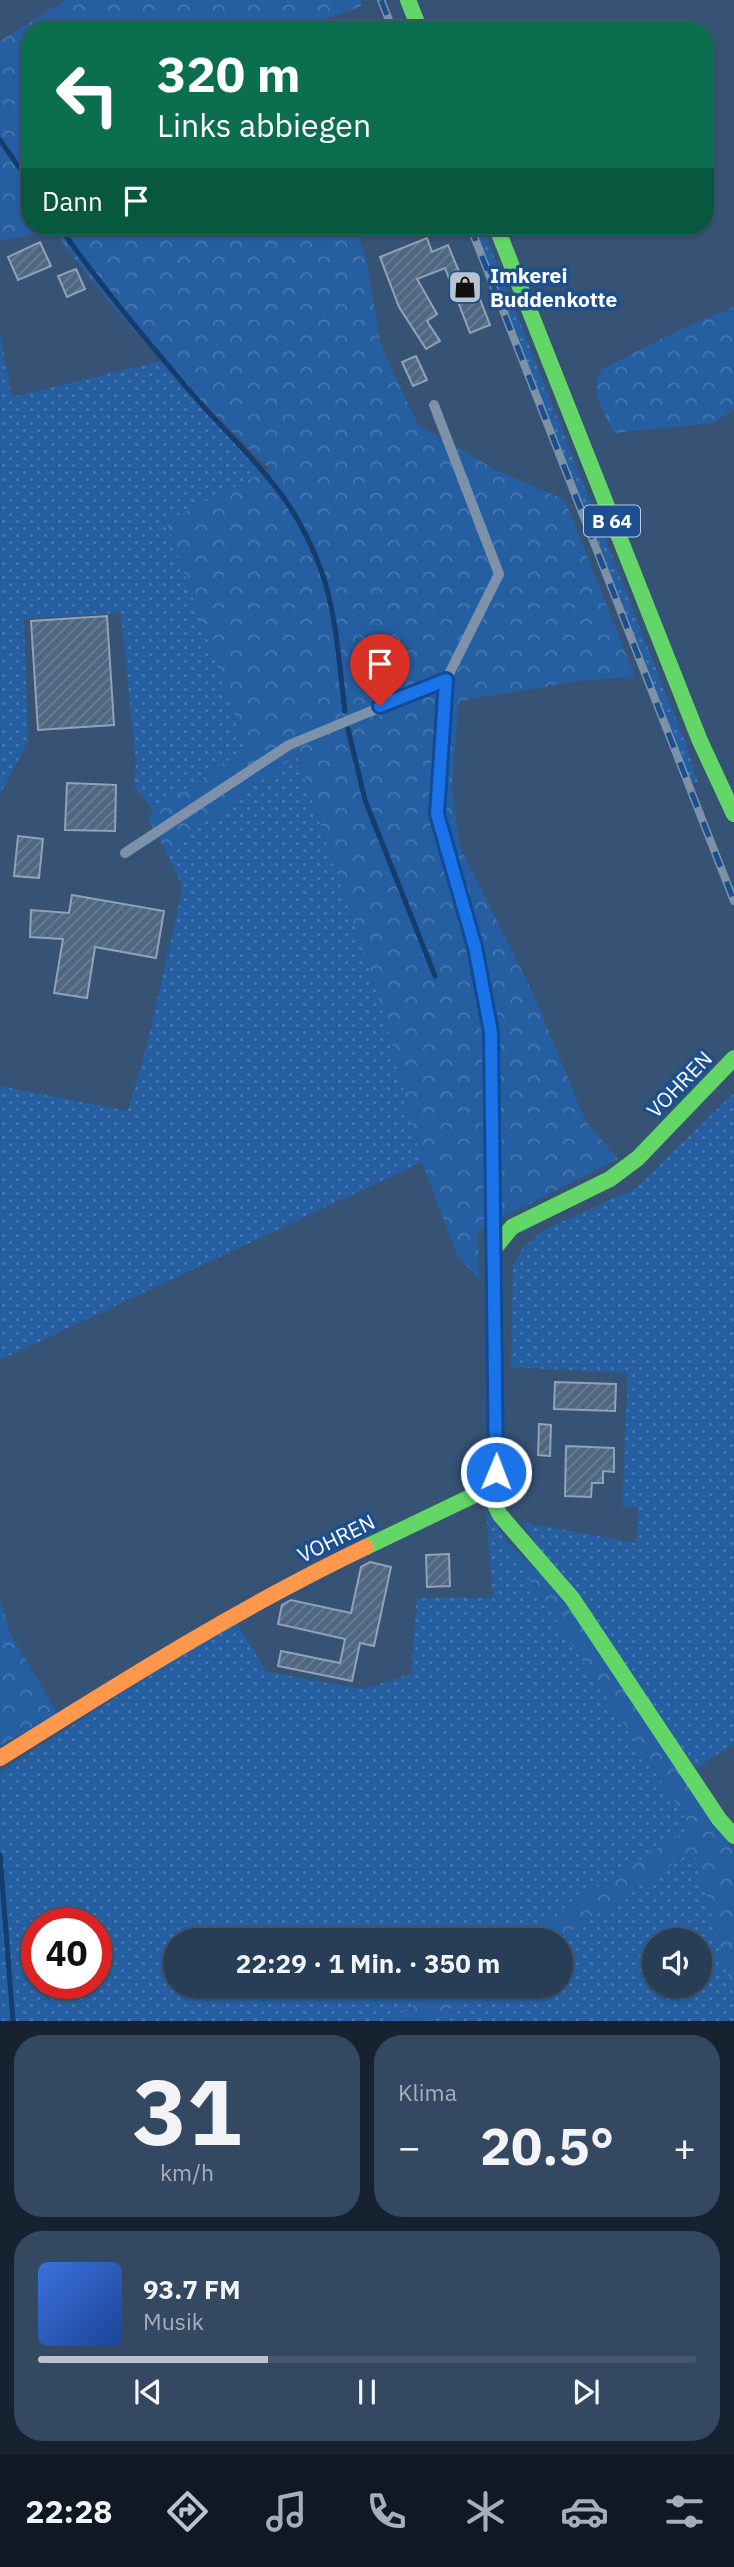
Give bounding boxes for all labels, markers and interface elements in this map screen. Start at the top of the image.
text: 320 m [157,42,301,105]
icon: left [42,49,133,140]
text: Links abbiegen [157,104,371,146]
icon: arrive [117,182,155,220]
text: Dann [42,184,103,218]
place label: Imkerei Buddenkotte [490,261,618,313]
shop icon: Imkerei Buddenkotte [446,268,484,306]
road number: B 64 [584,506,640,536]
pin [350,634,410,706]
icon: arrive [361,645,399,683]
street label: VOHREN [640,1044,718,1124]
position arrow [459,1435,533,1509]
street label: VOHREN [293,1507,379,1569]
speed limit sign: 40 [21,1908,112,1999]
map controls [642,1928,712,1998]
button: sound [642,1928,712,1998]
text: 22:29 · 1 Min. · 350 m [236,1946,500,1980]
text: 31 [132,2052,242,2170]
text: Klima [398,2077,457,2107]
text: 20.5° [480,2112,614,2179]
text: − [398,2122,421,2171]
text: + [673,2122,696,2171]
text: km/h [160,2157,214,2187]
text: 93.7 FM [143,2272,241,2306]
text: Musik [143,2306,204,2336]
icon: previous [129,2373,167,2411]
icon: pause [348,2373,386,2411]
icon: next [567,2373,605,2411]
icon: directions [163,2487,212,2536]
icon: music [262,2487,311,2536]
icon: phone [362,2487,411,2536]
icon: climate [461,2487,510,2536]
icon: car [560,2487,609,2536]
icon: filters [660,2487,709,2536]
text: 22:28 [25,2490,113,2532]

